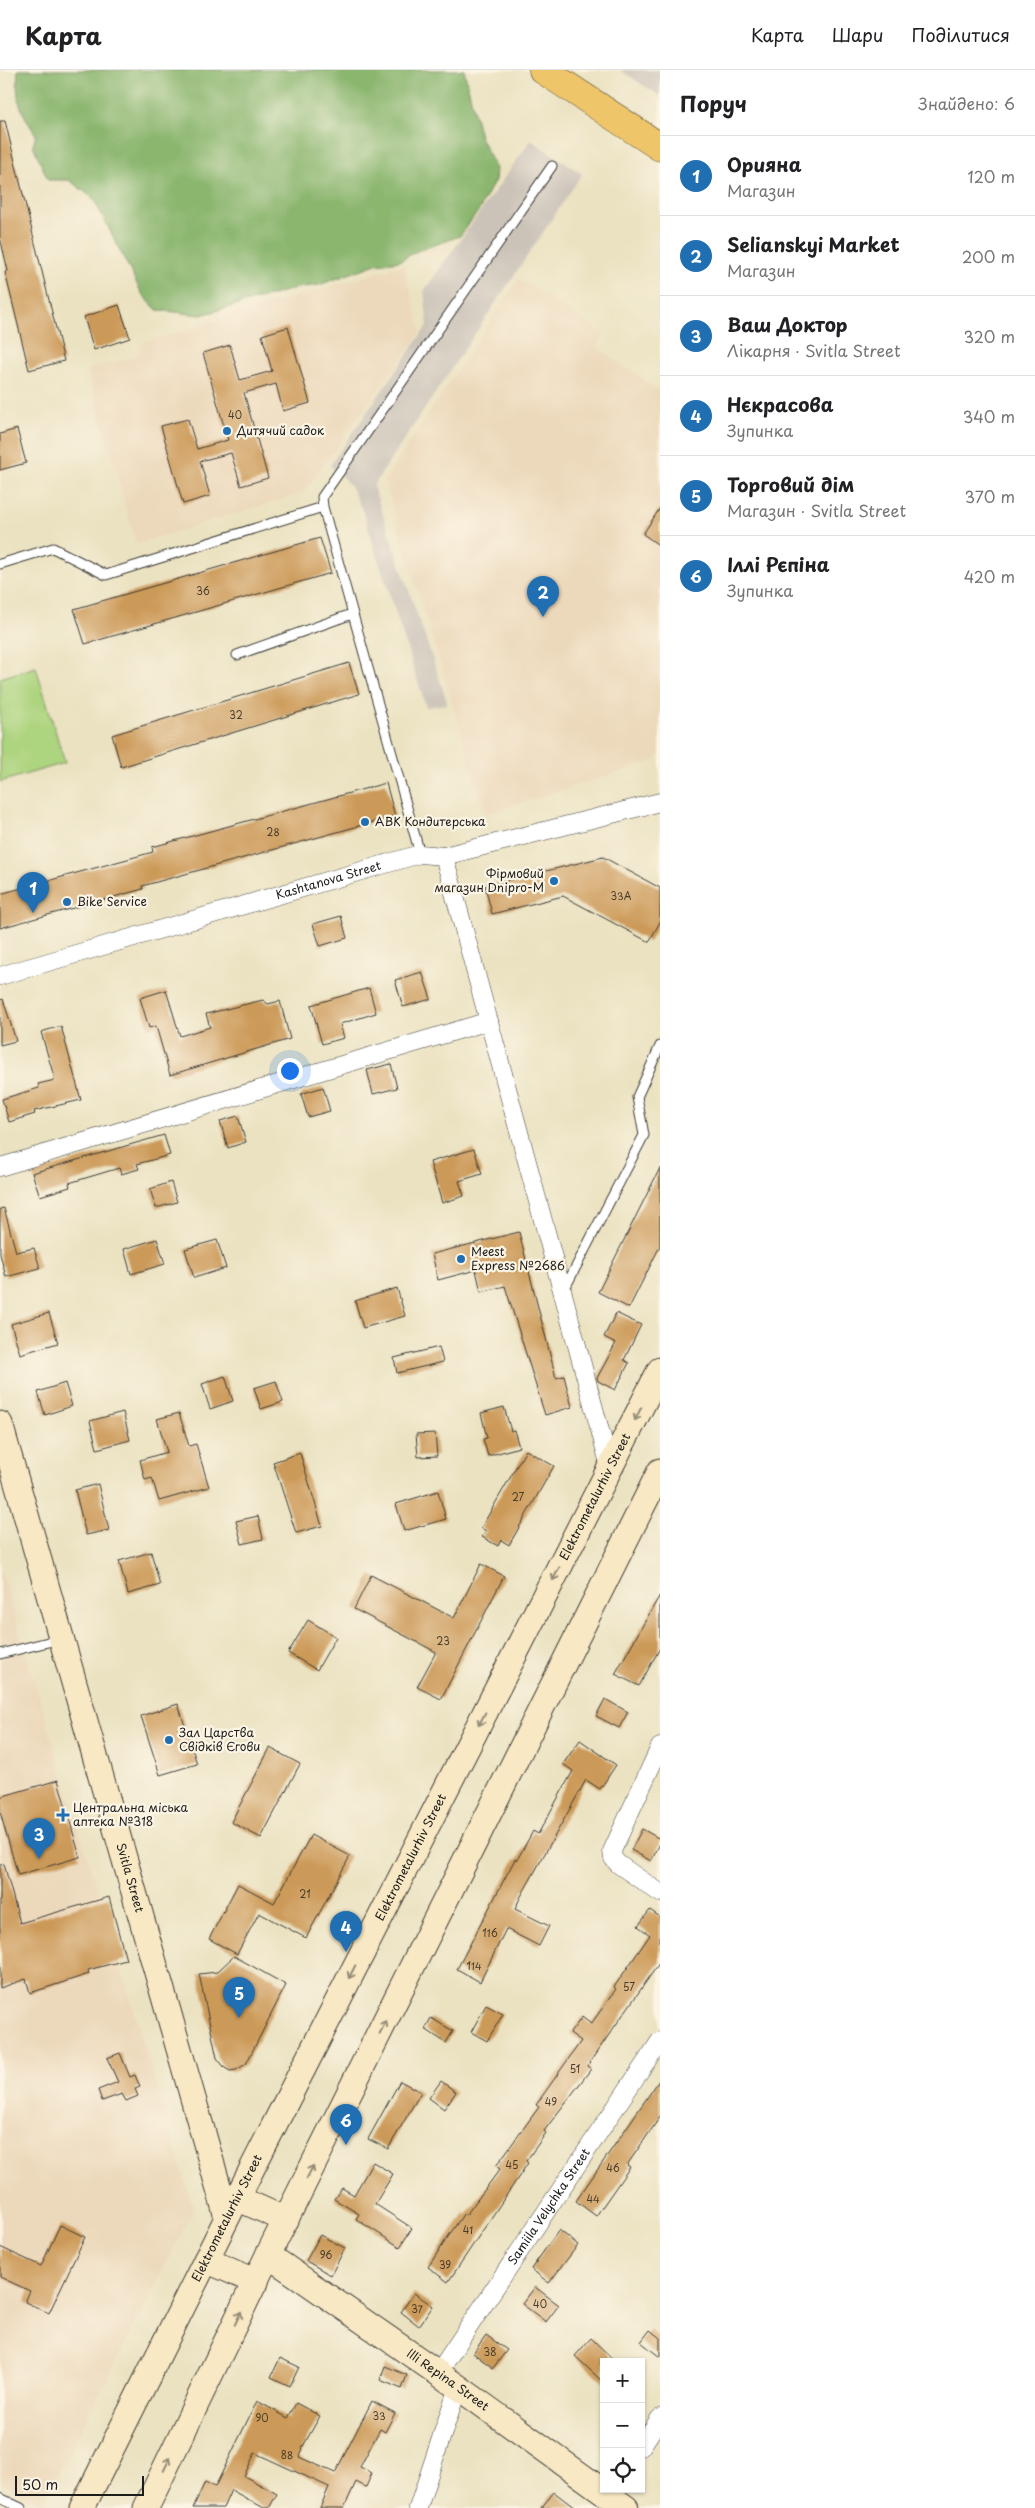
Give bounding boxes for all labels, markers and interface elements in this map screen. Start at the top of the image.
text: Карта [25,17,102,53]
text: Карта [751,21,804,48]
text: Шари [832,21,884,48]
text: Поділитися [912,21,1010,48]
text: Поруч [680,87,747,119]
text: Знайдено: 6 [918,91,1015,115]
text: Орияна [727,150,801,178]
text: 1 [692,164,700,188]
text: 120 m [968,164,1015,188]
text: Магазин [727,178,796,202]
text: Selianskyi Market [727,230,900,258]
text: 2 [690,244,702,268]
text: 200 m [962,244,1015,268]
text: Магазин [727,258,796,282]
text: Ваш Доктор [727,310,848,338]
text: 3 [691,324,701,348]
text: 320 m [964,324,1015,348]
text: Лікарня · Svitla Street [727,338,900,362]
text: Нєкрасова [727,390,834,418]
text: 4 [691,404,701,428]
text: 340 m [963,404,1015,428]
house number: 40 [228,407,242,422]
text: Зупинка [727,418,793,442]
place label: Дитячий садок [236,421,325,439]
marker: Дитячий садок [221,425,233,437]
text: Торговий дім [727,470,854,498]
text: 5 [691,484,701,508]
text: 370 m [965,484,1015,508]
text: Магазин · Svitla Street [727,498,906,522]
text: Іллі Рєпіна [727,550,830,578]
text: 6 [690,564,702,588]
text: 420 m [964,564,1015,588]
pin: 2 [527,576,559,617]
text: Зупинка [727,578,793,602]
house number: 36 [196,583,210,598]
house number: 32 [229,707,243,722]
place label: АВК Кондитерська [375,812,486,830]
marker: АВК Кондитерська [359,816,371,828]
house number: 28 [266,824,280,839]
street label: Kashtanova Street [273,856,383,903]
place label: Фірмовий магазин Dnipro-M [434,864,544,896]
pin: 1 [17,872,49,913]
marker: Фірмовий магазин Dnipro-M [548,875,560,887]
house number: 33А [611,888,632,903]
place label: Bike Service [77,892,147,910]
marker: Bike Service [61,896,73,908]
your location [277,1058,303,1084]
place label: Meest Express №2686 [471,1242,565,1274]
marker: Meest Express №2686 [455,1253,467,1265]
one-way arrow [633,1406,643,1421]
street label: Elektrometalurhiv Street [554,1430,634,1563]
house number: 27 [512,1489,525,1504]
one-way arrow [551,1566,560,1581]
house number: 23 [436,1633,450,1648]
one-way arrow [477,1711,487,1726]
place label: Зал Царства Свідків Єгови [179,1723,260,1755]
marker: Зал Царства Свідків Єгови [163,1734,175,1746]
street label: Elektrometalurhiv Street [370,1790,450,1924]
place label: Центральна міська аптека №318 [73,1798,188,1830]
marker: Центральна міська аптека №318 [57,1809,69,1821]
pin: 3 [23,1818,55,1859]
street label: Svitla Street [112,1841,149,1915]
house number: 21 [299,1886,311,1901]
pin: 4 [330,1911,362,1952]
house number: 116 [482,1925,498,1940]
house number: 114 [467,1958,482,1973]
one-way arrow [347,1965,357,1980]
pin: 5 [223,1977,255,2018]
house number: 57 [623,1979,635,1994]
one-way arrow [378,2020,388,2035]
house number: 51 [570,2061,580,2076]
house number: 49 [545,2094,557,2109]
pin: 6 [330,2104,362,2145]
street label: Samiila Velychka Street [503,2144,594,2268]
street label: Elektrometalurhiv Street [187,2151,266,2285]
house number: 45 [506,2157,518,2172]
house number: 46 [606,2160,620,2175]
one-way arrow [305,2165,315,2180]
house number: 44 [586,2191,600,2206]
house number: 41 [463,2222,473,2237]
house number: 96 [320,2247,332,2262]
house number: 39 [439,2257,451,2272]
house number: 40 [533,2296,547,2311]
house number: 37 [411,2301,424,2316]
one-way arrow [234,2311,243,2326]
street label: Illi Repina Street [403,2344,493,2415]
house number: 38 [484,2344,496,2359]
map controls [600,2358,645,2493]
button: + [600,2358,645,2403]
button: − [600,2403,645,2448]
house number: 33 [372,2408,386,2423]
house number: 90 [255,2410,269,2425]
house number: 88 [281,2447,293,2462]
button: locate [600,2448,645,2493]
one-way arrow [163,2457,172,2472]
scale bar [15,2473,144,2496]
text: 50 m [22,2474,58,2495]

